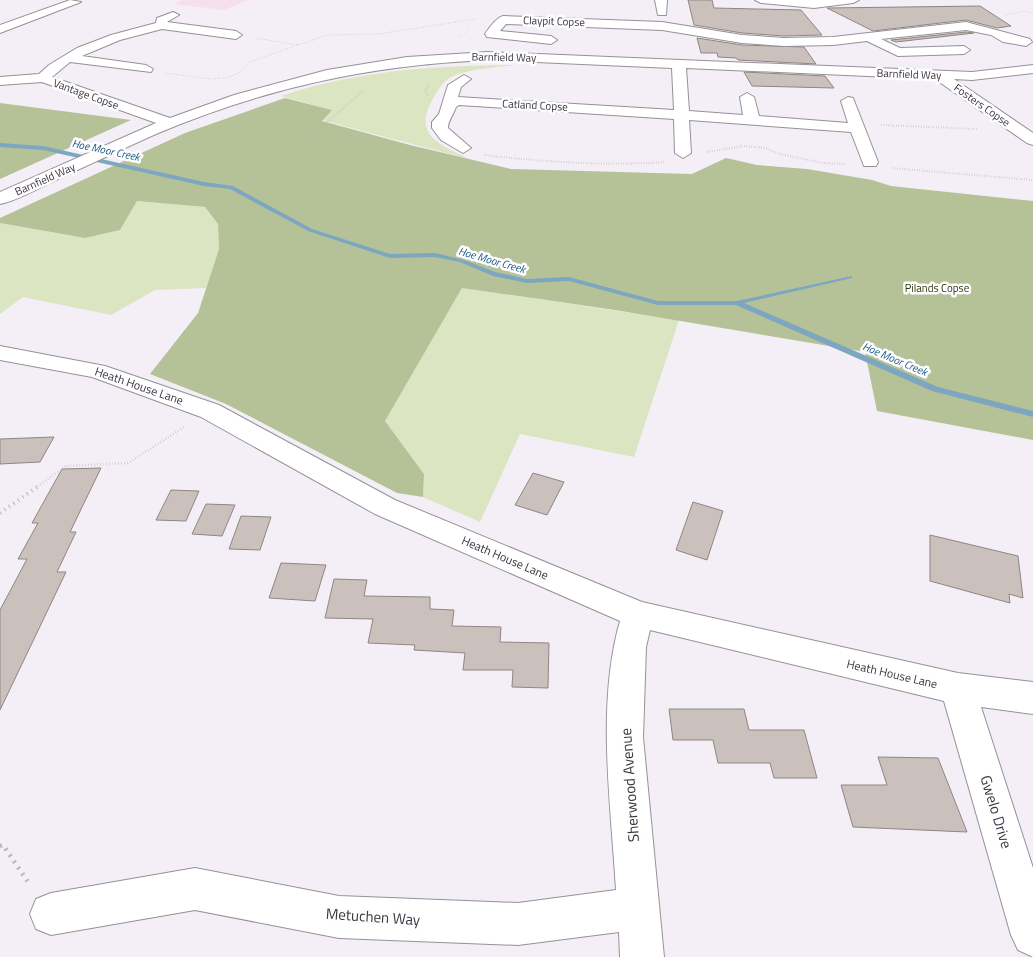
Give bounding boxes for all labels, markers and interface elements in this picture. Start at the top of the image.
street label: Claypit Copse [523,12,586,30]
street label: Barnfield Way [471,48,537,66]
street label: Barnfield Way [876,65,942,83]
street label: Vantage Copse [51,75,121,113]
street label: Fosters Copse [951,80,1014,131]
street label: Catland Copse [502,95,569,115]
water label: Hoe Moor Creek [71,135,142,165]
street label: Barnfield Way [12,158,78,199]
water label: Hoe Moor Creek [457,243,528,277]
park label: Pilands Copse [905,280,970,296]
water label: Hoe Moor Creek [860,338,931,380]
street label: Heath House Lane [92,361,186,410]
street label: Heath House Lane [459,531,552,584]
street label: Heath House Lane [845,654,939,693]
street label: Sherwood Avenue [614,727,645,843]
street label: Gwelo Drive [974,772,1019,851]
street label: Metuchen Way [325,902,421,931]

